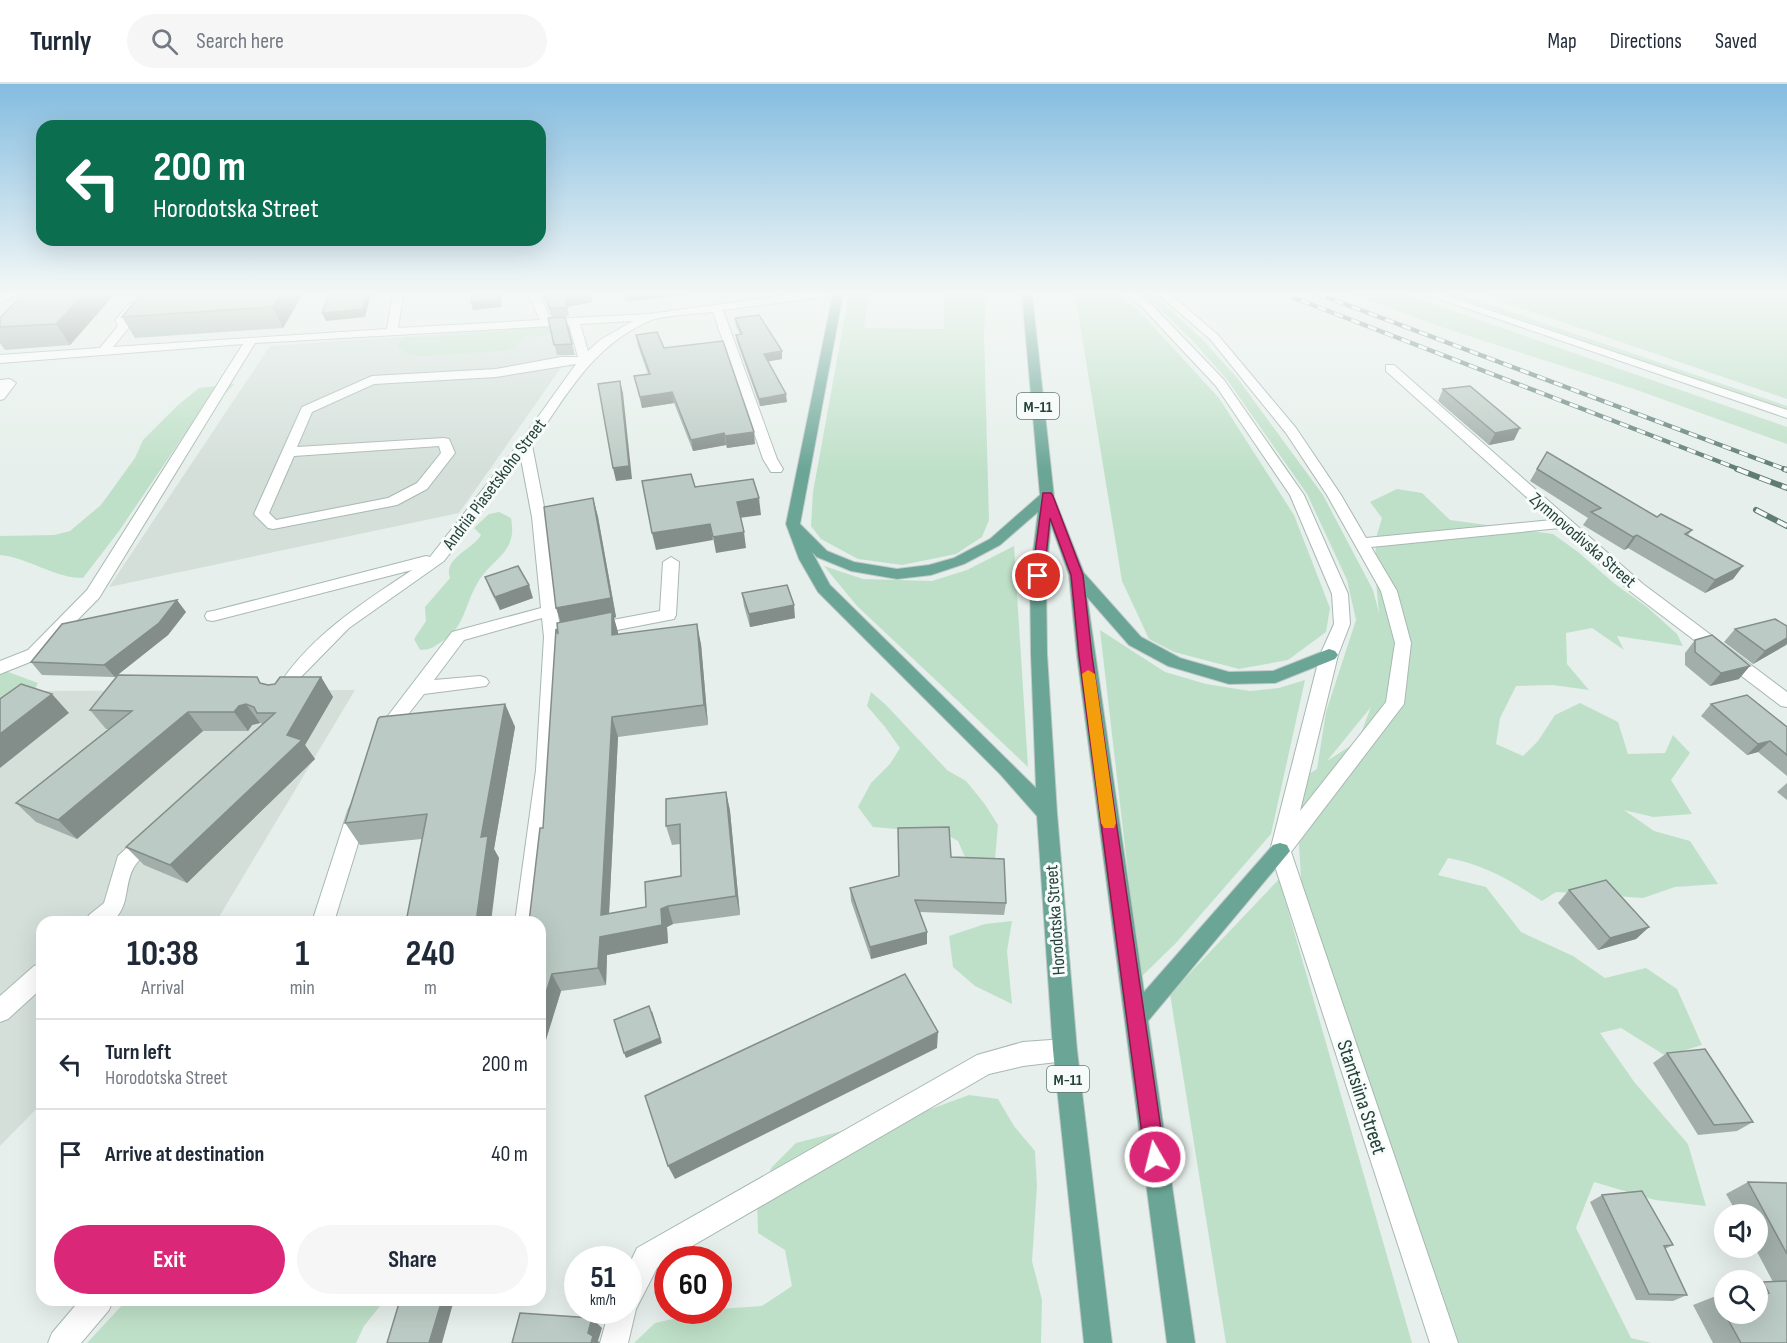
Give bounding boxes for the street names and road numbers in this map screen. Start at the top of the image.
road number: М-11 [1017,393,1059,419]
street label: Andriia Piasetskoho Street [438,414,551,555]
street label: Zymnovodivska Street [1525,489,1640,593]
street label: Horodotska Street [1041,864,1070,976]
street label: Stantsiina Street [1331,1037,1392,1158]
road number: М-11 [1047,1066,1089,1092]

